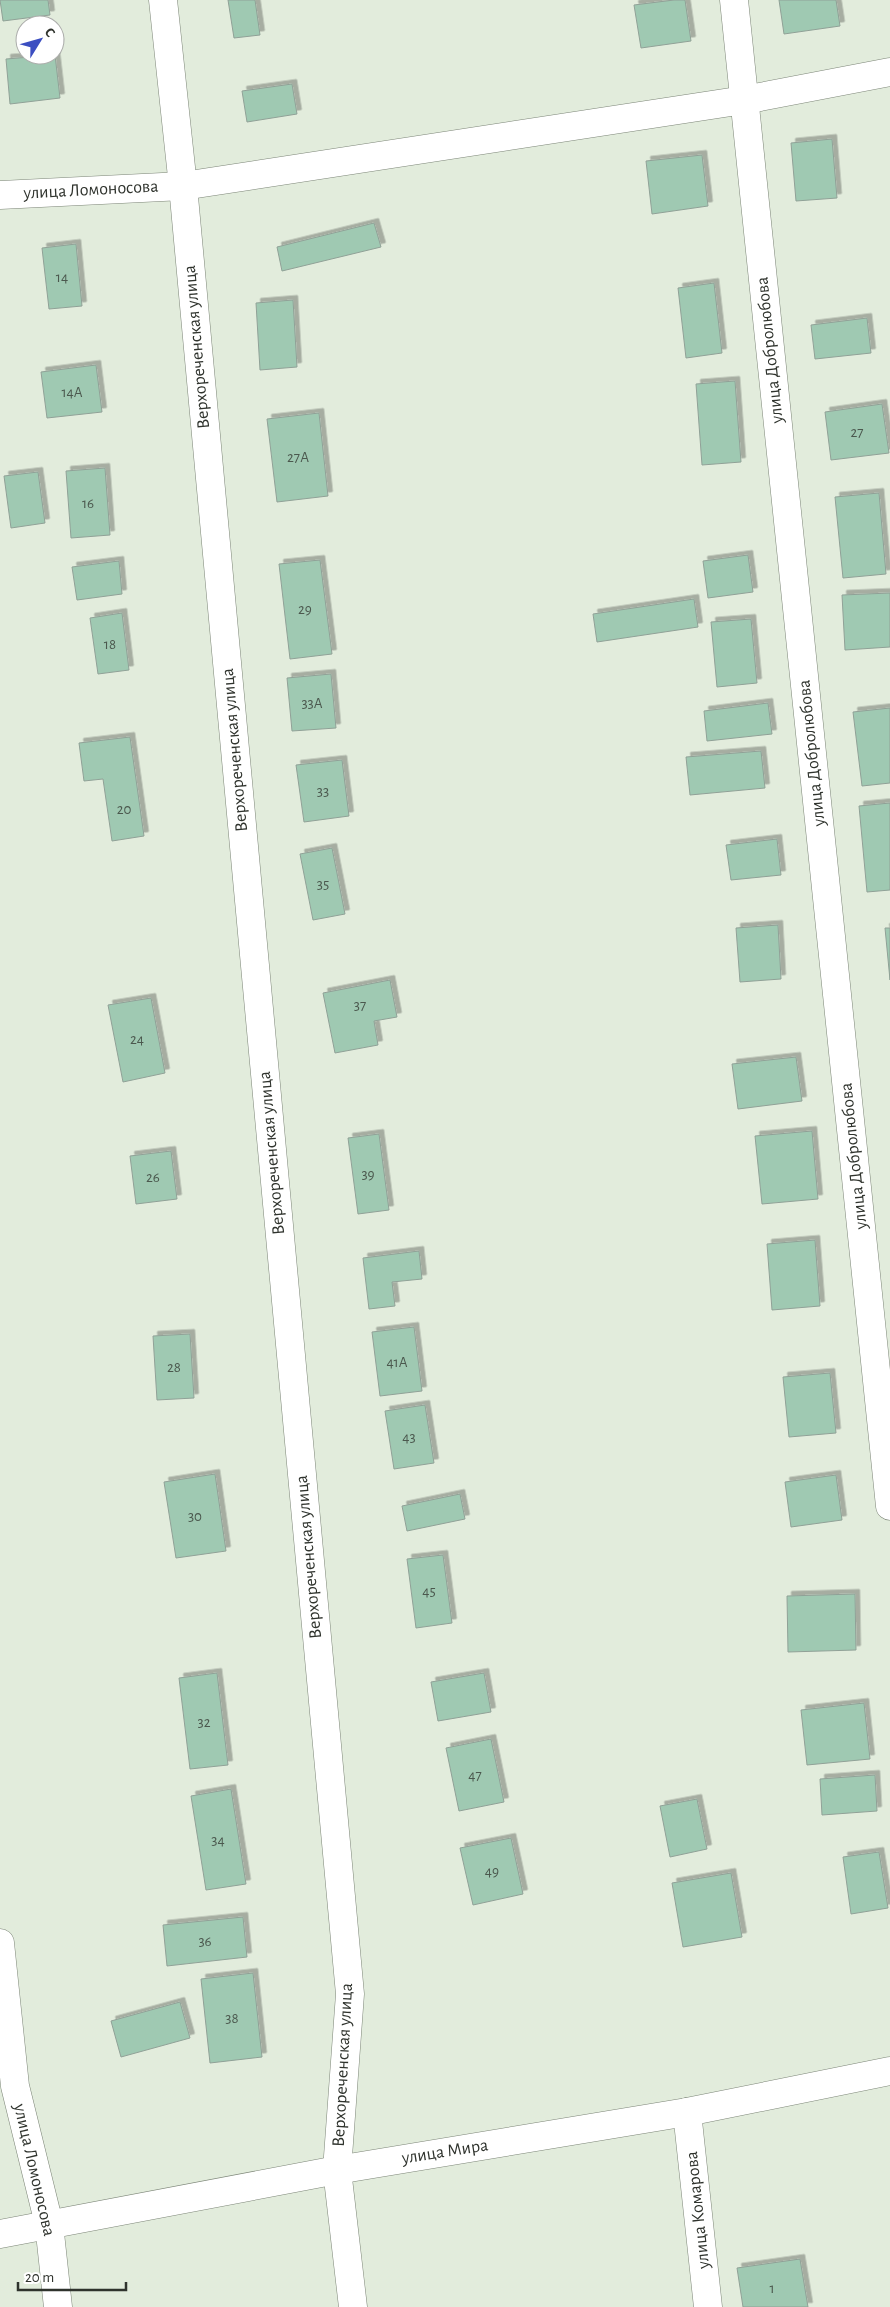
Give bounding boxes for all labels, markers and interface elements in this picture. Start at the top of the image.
north arrow [15,15,65,65]
text: С [42,25,58,40]
street label: улица Ломоносова [22,177,159,203]
street label: Верхореченская улица [181,264,213,430]
house number: 14 [56,270,68,285]
street label: улица Добролюбова [752,276,787,425]
house number: 14А [61,385,83,400]
house number: 27 [850,425,864,440]
house number: 27А [287,450,309,465]
house number: 16 [82,496,94,511]
house number: 29 [298,602,312,617]
house number: 18 [104,637,116,652]
street label: Верхореченская улица [219,667,251,833]
street label: улица Добролюбова [794,679,829,828]
house number: 33А [301,696,323,711]
house number: 33 [317,784,329,799]
house number: 20 [117,802,131,817]
house number: 35 [317,877,329,892]
house number: 37 [354,998,366,1013]
house number: 24 [130,1032,144,1047]
street label: Верхореченская улица [256,1070,288,1236]
street label: улица Добролюбова [836,1082,871,1231]
house number: 39 [361,1167,375,1182]
house number: 26 [146,1170,160,1185]
house number: 41А [386,1355,408,1370]
house number: 28 [167,1360,181,1375]
house number: 43 [402,1430,416,1445]
street label: Верхореченская улица [293,1474,325,1640]
house number: 30 [188,1509,202,1524]
house number: 45 [422,1584,436,1599]
house number: 32 [197,1715,211,1730]
house number: 47 [468,1768,482,1783]
house number: 34 [211,1833,225,1848]
house number: 49 [485,1864,499,1879]
house number: 36 [198,1934,212,1949]
street label: Верхореченская улица [330,1982,356,2148]
house number: 38 [225,2011,239,2026]
street label: улица Ломоносова [10,2101,58,2238]
street label: улица Мира [399,2136,490,2168]
street label: улица Комарова [683,2150,713,2271]
scale bar [18,2260,125,2292]
text: 20 m [25,2270,54,2285]
house number: 1 [769,2281,775,2296]

